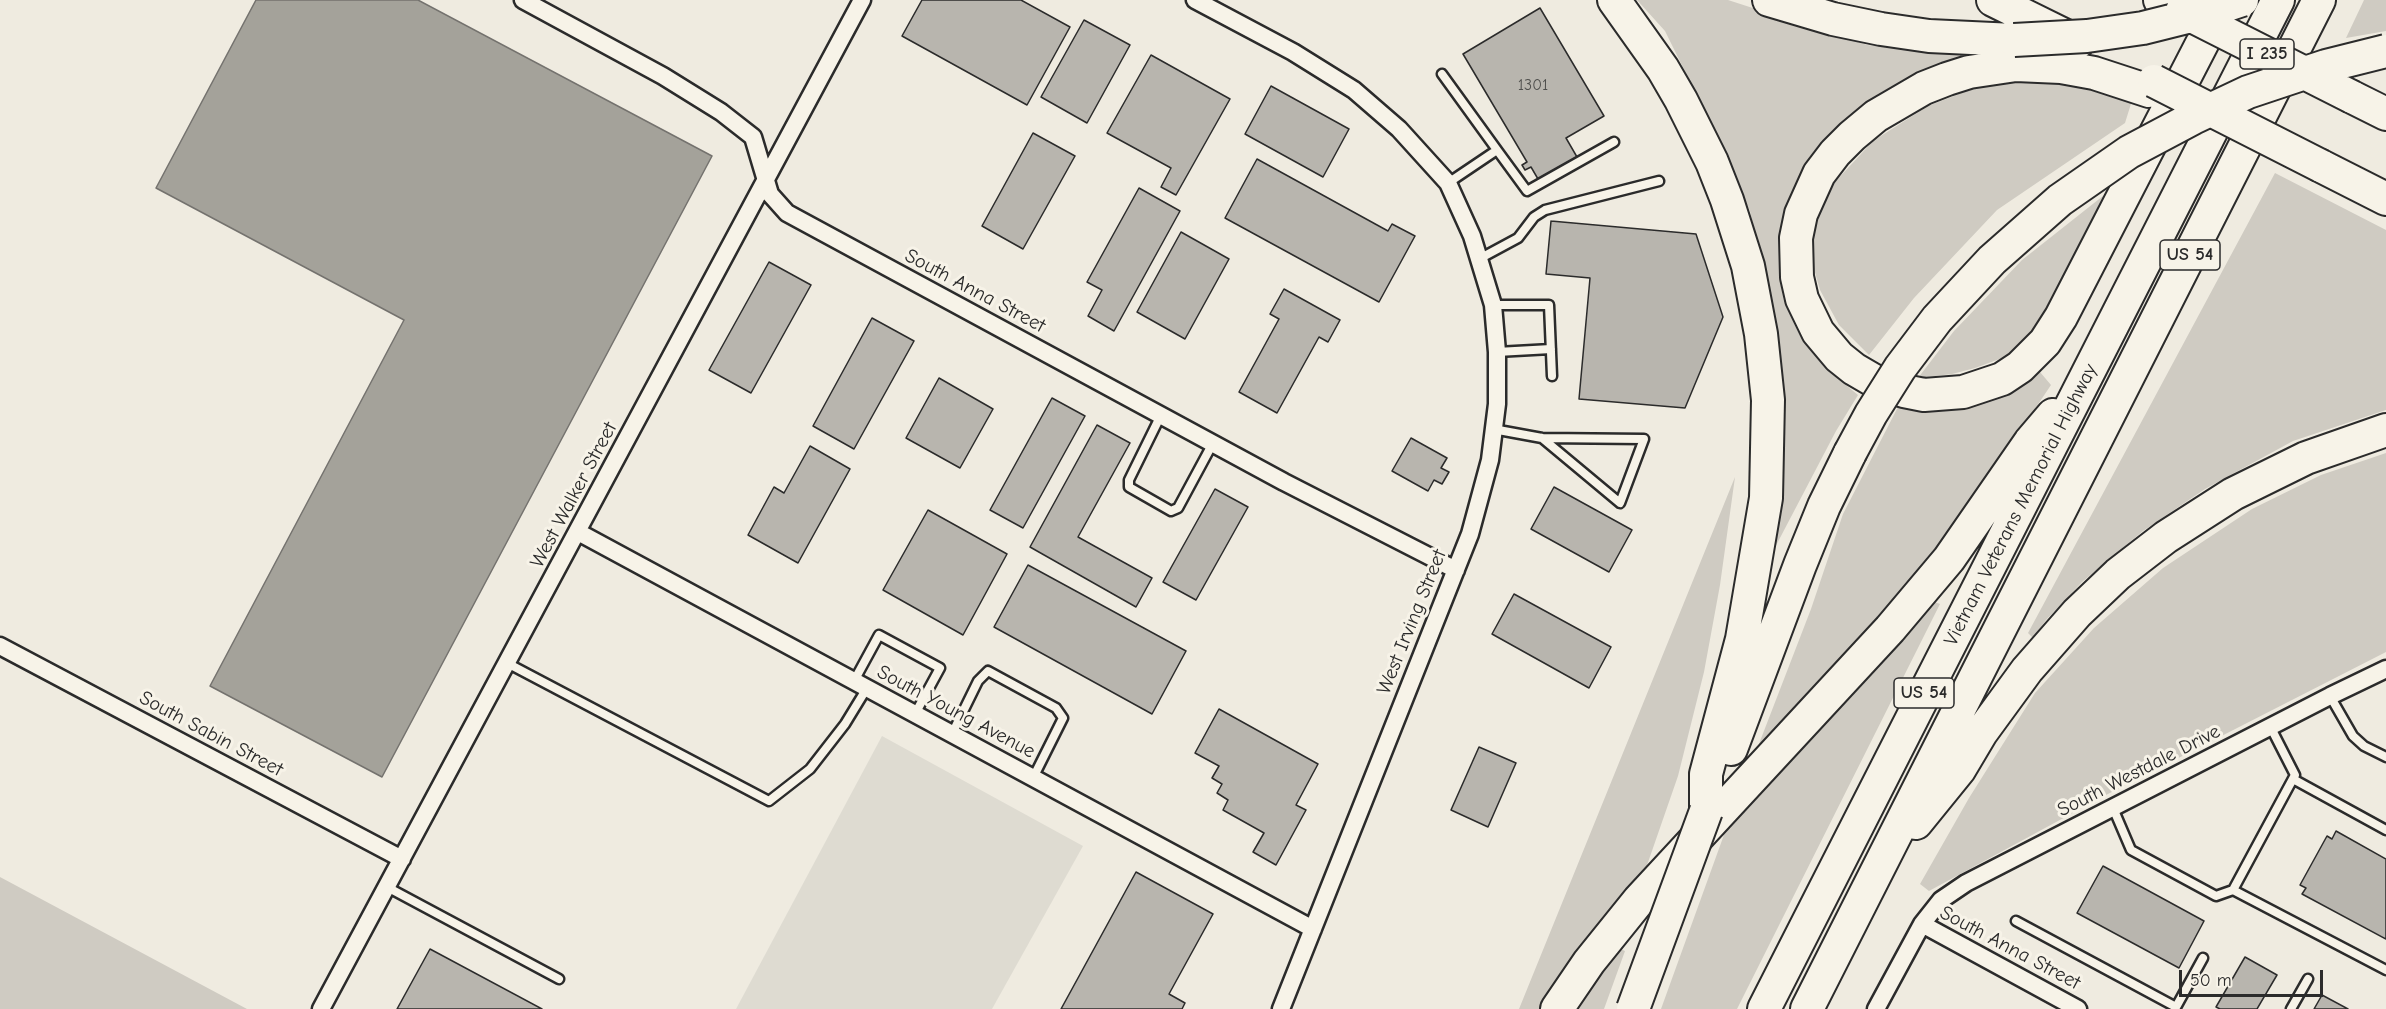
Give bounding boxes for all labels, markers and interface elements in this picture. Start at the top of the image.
road number: I 235 [2240,39,2294,69]
house number: 1301 [1518,75,1548,95]
road number: US 54 [2160,240,2220,270]
street label: South Anna Street [901,244,1049,338]
street label: Vietnam Veterans Memorial Highway [1939,360,2103,650]
street label: West Walker Street [526,418,622,572]
street label: West Irving Street [1372,546,1452,698]
street label: South Young Avenue [873,660,1039,764]
road number: US 54 [1894,678,1954,708]
street label: South Sabin Street [135,686,287,782]
street label: South Westdale Drive [2054,720,2224,822]
street label: South Anna Street [1936,901,2084,995]
scale bar [2182,958,2326,996]
text: 50 m [2190,970,2232,991]

